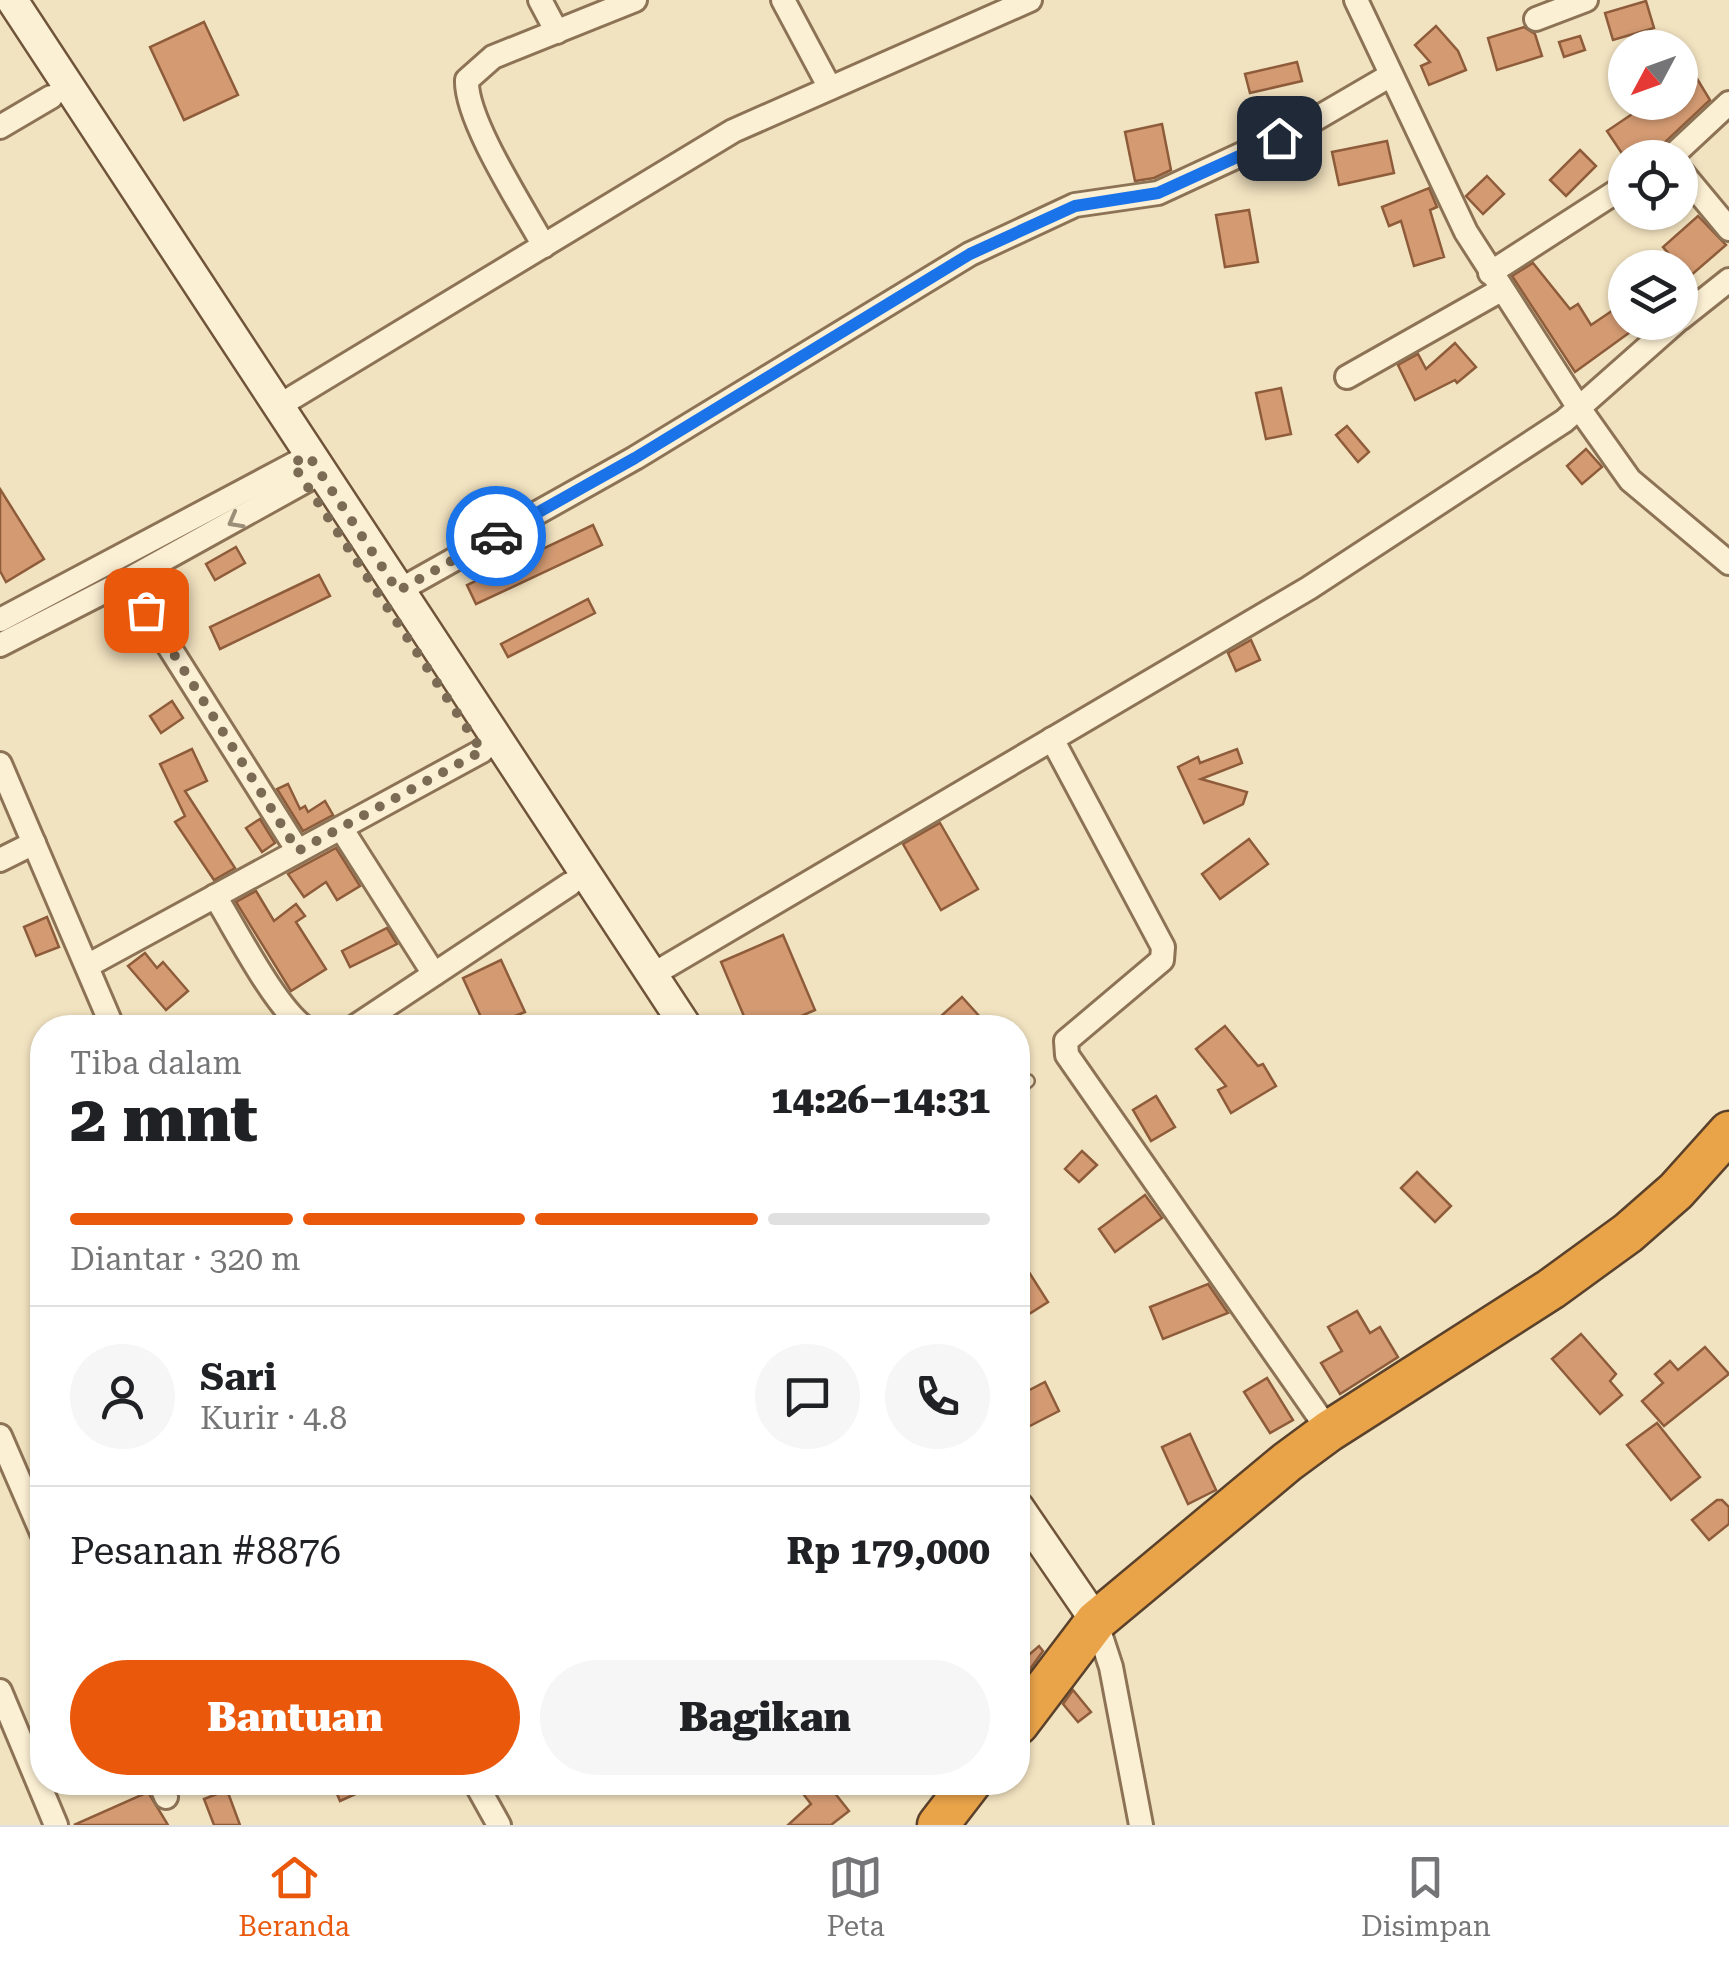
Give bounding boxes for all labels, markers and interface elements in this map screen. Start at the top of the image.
north arrow [1608,30,1698,120]
map controls [1608,30,1698,340]
pin [1237,96,1322,181]
icon: home [1252,111,1307,166]
button: locate [1608,140,1698,230]
button: layers [1608,250,1698,340]
courier [446,486,546,586]
one-way arrow [228,508,246,528]
icon: car [469,509,524,564]
pin [104,568,189,653]
icon: bag [119,583,174,638]
text: Tiba dalam [70,1044,242,1082]
text: 14:26–14:31 [771,1078,990,1122]
text: 2 mnt [70,1081,258,1157]
text: Diantar · 320 m [70,1240,301,1278]
button: person [70,1344,175,1449]
button: chat [755,1344,860,1449]
button: phone [885,1344,990,1449]
text: Sari [200,1355,276,1399]
text: Kurir · 4.8 [200,1399,347,1437]
text: Pesanan #8876 [70,1529,341,1573]
text: Rp 179,000 [787,1529,990,1573]
button: Bantuan [70,1660,520,1775]
button: Bagikan [540,1660,990,1775]
tab: Beranda [238,1850,350,1943]
tab: Peta [826,1850,885,1943]
tab: Disimpan [1361,1850,1491,1943]

